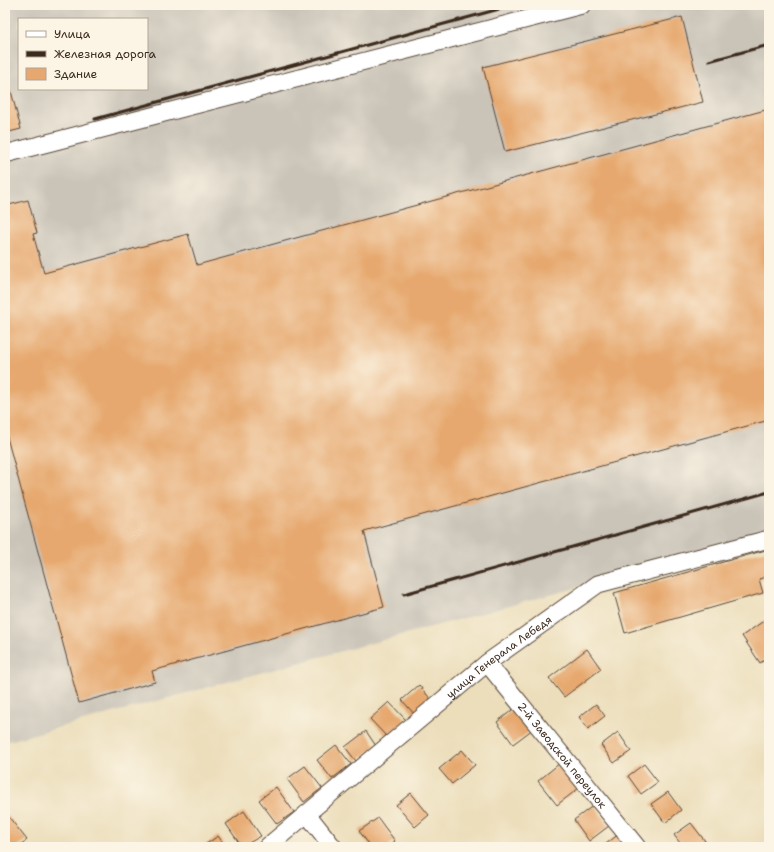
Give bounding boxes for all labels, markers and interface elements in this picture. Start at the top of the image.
legend [18,18,148,90]
text: Улица [54,26,91,42]
text: Железная дорога [54,46,157,62]
text: Здание [54,66,98,82]
street label: улица Генерала Лебедя [443,612,555,702]
street label: 2-й Заводской переулок [514,699,610,812]

